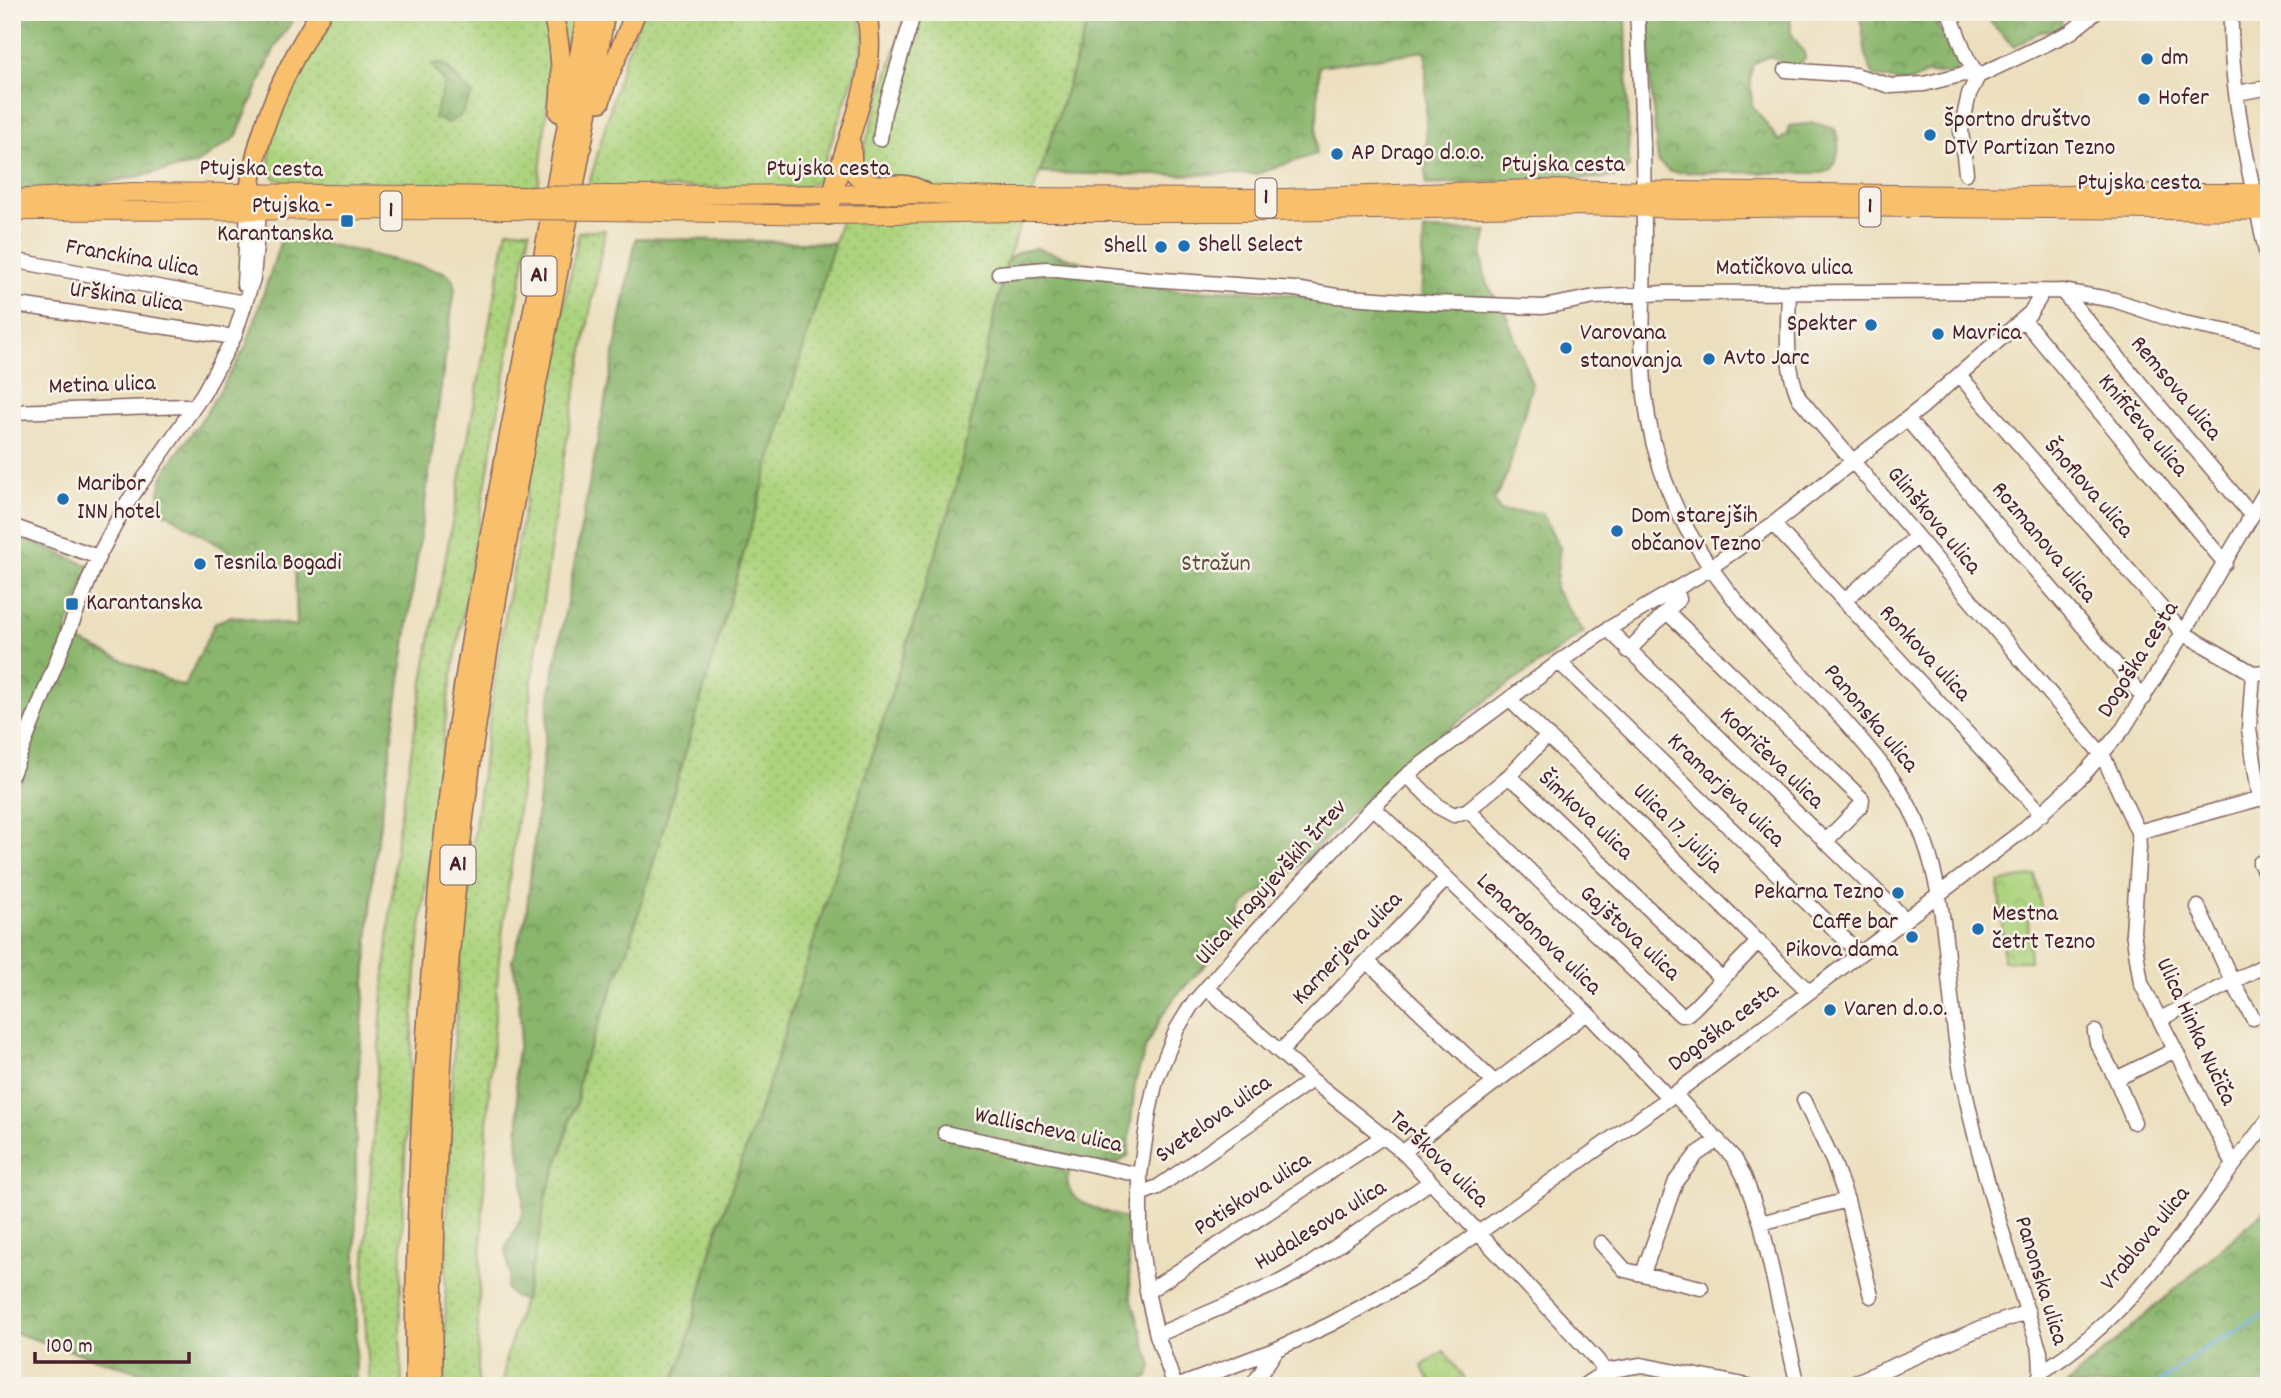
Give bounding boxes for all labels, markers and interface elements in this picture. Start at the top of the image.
place label: dm [2161,42,2189,76]
marker: dm [2139,51,2155,67]
place label: Hofer [2158,82,2209,116]
marker: Hofer [2136,91,2152,107]
place label: Športno društvo DTV Partizan Tezno [1944,104,2115,166]
marker: Športno društvo DTV Partizan Tezno [1922,127,1938,143]
place label: AP Drago d.o.o. [1351,137,1484,171]
marker: AP Drago d.o.o. [1329,146,1345,162]
street label: Ptujska cesta [1501,149,1625,183]
street label: Ptujska cesta [199,152,324,188]
street label: Ptujska cesta [766,153,890,187]
street label: Ptujska cesta [2077,167,2201,201]
road number: 1 [1256,178,1276,218]
road number: 1 [1860,188,1881,227]
place label: Ptujska - Karantanska [217,190,334,252]
road number: 1 [380,192,402,230]
marker: Ptujska - Karantanska [339,213,355,229]
place label: Shell Select [1198,229,1303,263]
place label: Shell [1103,230,1147,264]
street label: Franckina ulica [63,231,202,288]
marker: Shell Select [1176,238,1192,254]
marker: Shell [1153,239,1169,255]
street label: Matičkova ulica [1716,252,1853,286]
road number: A1 [522,256,556,296]
street label: Urškina ulica [67,273,186,323]
place label: Spekter [1787,308,1857,342]
place label: Varovana stanovanja [1580,317,1683,379]
marker: Spekter [1863,317,1879,333]
place label: Mavrica [1952,317,2022,351]
marker: Mavrica [1930,326,1946,342]
street label: Remsova ulica [2121,329,2230,449]
marker: Varovana stanovanja [1558,340,1574,356]
place label: Avto Jarc [1723,342,1810,376]
marker: Avto Jarc [1701,351,1717,367]
street label: Metina ulica [48,367,157,405]
street label: Knifičeva ulica [2088,367,2196,486]
street label: Šnoflova ulica [2035,432,2141,547]
street label: Glinškova ulica [1877,459,1989,583]
place label: Maribor INN hotel [77,468,161,530]
street label: Rozmanova ulica [1982,475,2104,612]
marker: Maribor INN hotel [55,491,71,507]
place label: Dom starejših občanov Tezno [1631,500,1761,562]
marker: Dom starejših občanov Tezno [1609,523,1625,539]
place label: Tesnila Bogadi [214,547,342,581]
park label: Stražun [1181,548,1251,582]
marker: Tesnila Bogadi [192,556,208,572]
place label: Karantanska [86,587,203,621]
street label: Dogoška cesta [2090,595,2189,725]
marker: Karantanska [64,596,80,612]
street label: Ronkova ulica [1870,598,1979,711]
street label: Panonska ulica [1814,657,1926,781]
street label: Kodričeva ulica [1711,700,1832,819]
street label: Kramarjeva ulica [1658,726,1792,857]
street label: Šimkova ulica [1530,763,1641,870]
street label: Ulica 17. julija [1624,776,1731,883]
street label: Ulica kragujevških žrtev [1188,792,1356,974]
road number: A1 [440,846,476,884]
street label: Lenardonova ulica [1467,866,1609,1005]
place label: Pekarna Tezno [1754,876,1884,910]
street label: Gajštova ulica [1571,878,1688,990]
street label: Karnerjeva ulica [1285,884,1412,1014]
marker: Pekarna Tezno [1890,885,1906,901]
place label: Mestna četrt Tezno [1992,898,2095,960]
place label: Caffe bar Pikova dama [1785,906,1899,968]
marker: Mestna četrt Tezno [1970,921,1986,937]
marker: Caffe bar Pikova dama [1904,929,1920,945]
street label: Ulica Hinka Nučiča [2146,953,2244,1112]
street label: Dogoška cesta [1661,974,1787,1081]
place label: Varen d.o.o. [1844,993,1947,1027]
marker: Varen d.o.o. [1822,1002,1838,1018]
street label: Svetelova ulica [1149,1067,1280,1173]
street label: Wallischeva ulica [971,1099,1126,1163]
street label: Terškova ulica [1380,1103,1496,1217]
street label: Potiskova ulica [1188,1144,1319,1246]
street label: Hudalesova ulica [1248,1171,1394,1280]
street label: Vrablova ulica [2093,1179,2200,1299]
street label: Panonska ulica [2004,1212,2076,1350]
scale bar [35,1321,189,1365]
text: 100 m [46,1333,93,1363]

